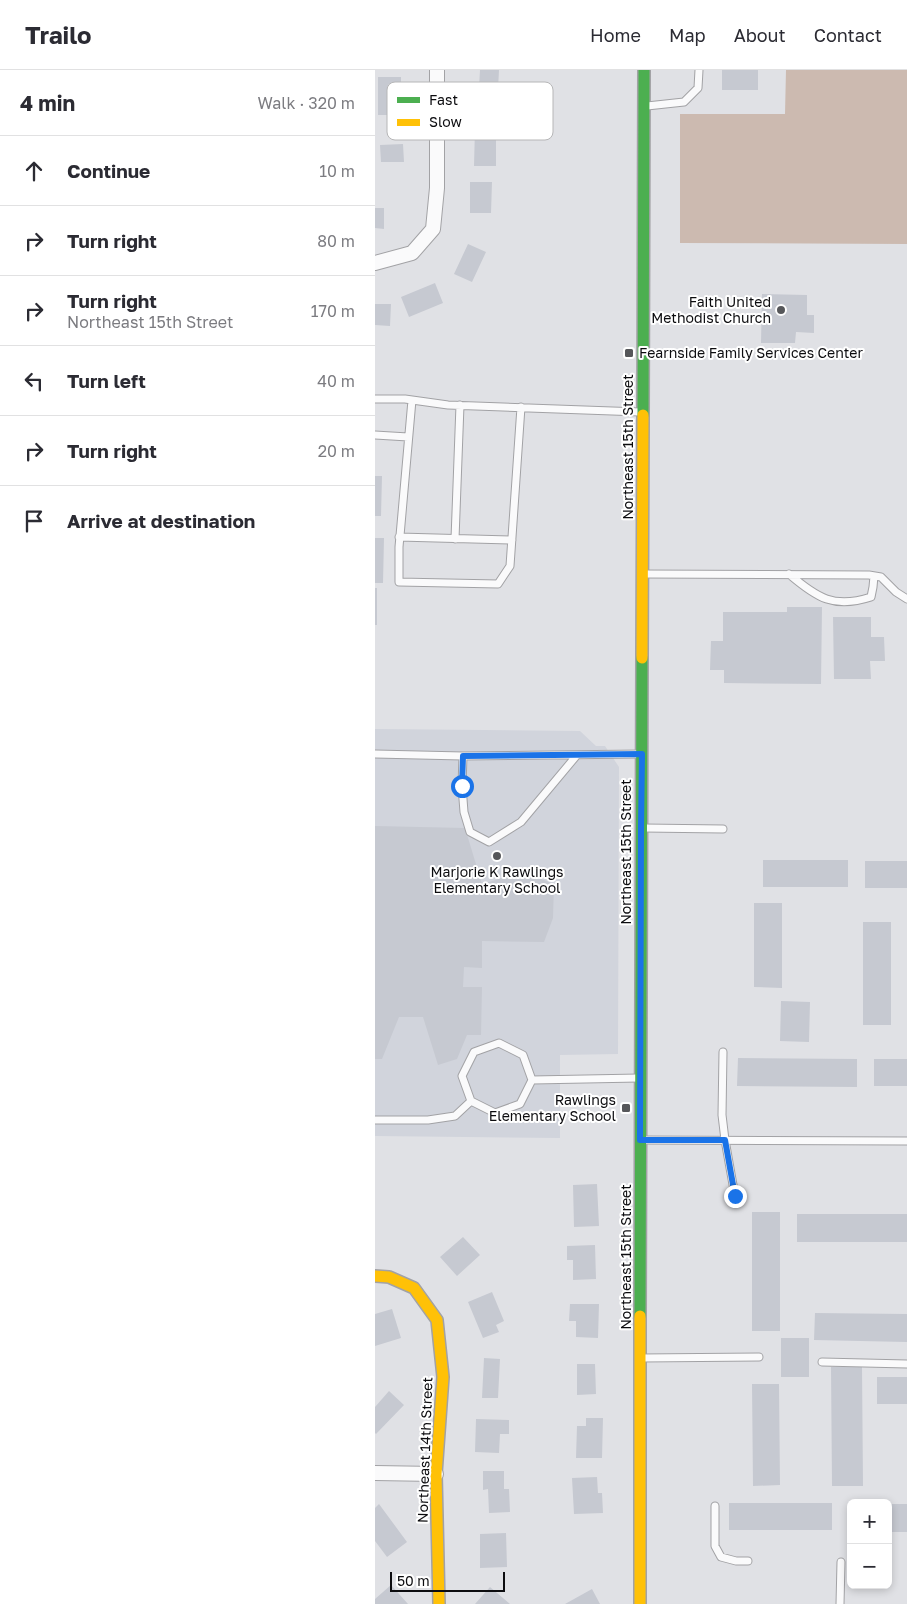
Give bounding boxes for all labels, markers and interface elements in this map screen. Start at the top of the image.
text: Trailo [25,20,91,49]
text: Home [590,24,641,46]
text: Map [669,24,706,46]
text: About [734,24,786,46]
text: Contact [814,24,882,46]
legend [387,82,553,140]
text: 4 min [20,90,75,116]
text: Fast [429,91,458,108]
text: Walk · 320 m [258,93,355,113]
text: Slow [429,113,462,130]
icon: ahead [20,157,48,185]
text: Continue [67,159,150,182]
text: 10 m [319,161,355,181]
icon: right [20,227,48,255]
text: Turn right [67,229,157,252]
text: 80 m [317,231,355,251]
text: Turn right [67,289,157,312]
place label: Faith United Methodist Church [651,293,771,326]
icon: right [20,297,48,325]
text: 170 m [311,301,355,321]
marker: Faith United Methodist Church [775,304,787,316]
text: Northeast 15th Street [67,312,233,332]
place label: Fearnside Family Services Center [639,344,863,361]
marker: Fearnside Family Services Center [623,347,635,359]
icon: left [20,367,48,395]
text: Turn left [67,369,146,392]
text: 40 m [317,371,355,391]
street label: Northeast 15th Street [619,374,636,520]
icon: right [20,437,48,465]
text: Turn right [67,439,157,462]
text: 20 m [318,441,355,461]
icon: arrive [20,507,48,535]
text: Arrive at destination [67,509,255,532]
route start [451,775,474,798]
street label: Northeast 15th Street [617,779,634,925]
marker: Marjorie K Rawlings Elementary School [491,850,503,862]
place label: Marjorie K Rawlings Elementary School [431,863,563,896]
place label: Rawlings Elementary School [489,1091,616,1124]
marker: Rawlings Elementary School [620,1102,632,1114]
street label: Northeast 15th Street [617,1184,634,1330]
route end [724,1185,747,1208]
street label: Northeast 14th Street [413,1377,436,1523]
map controls [847,1499,892,1589]
button: + [847,1499,892,1544]
button: − [847,1544,892,1589]
scale bar [390,1569,505,1592]
text: 50 m [397,1572,430,1589]

